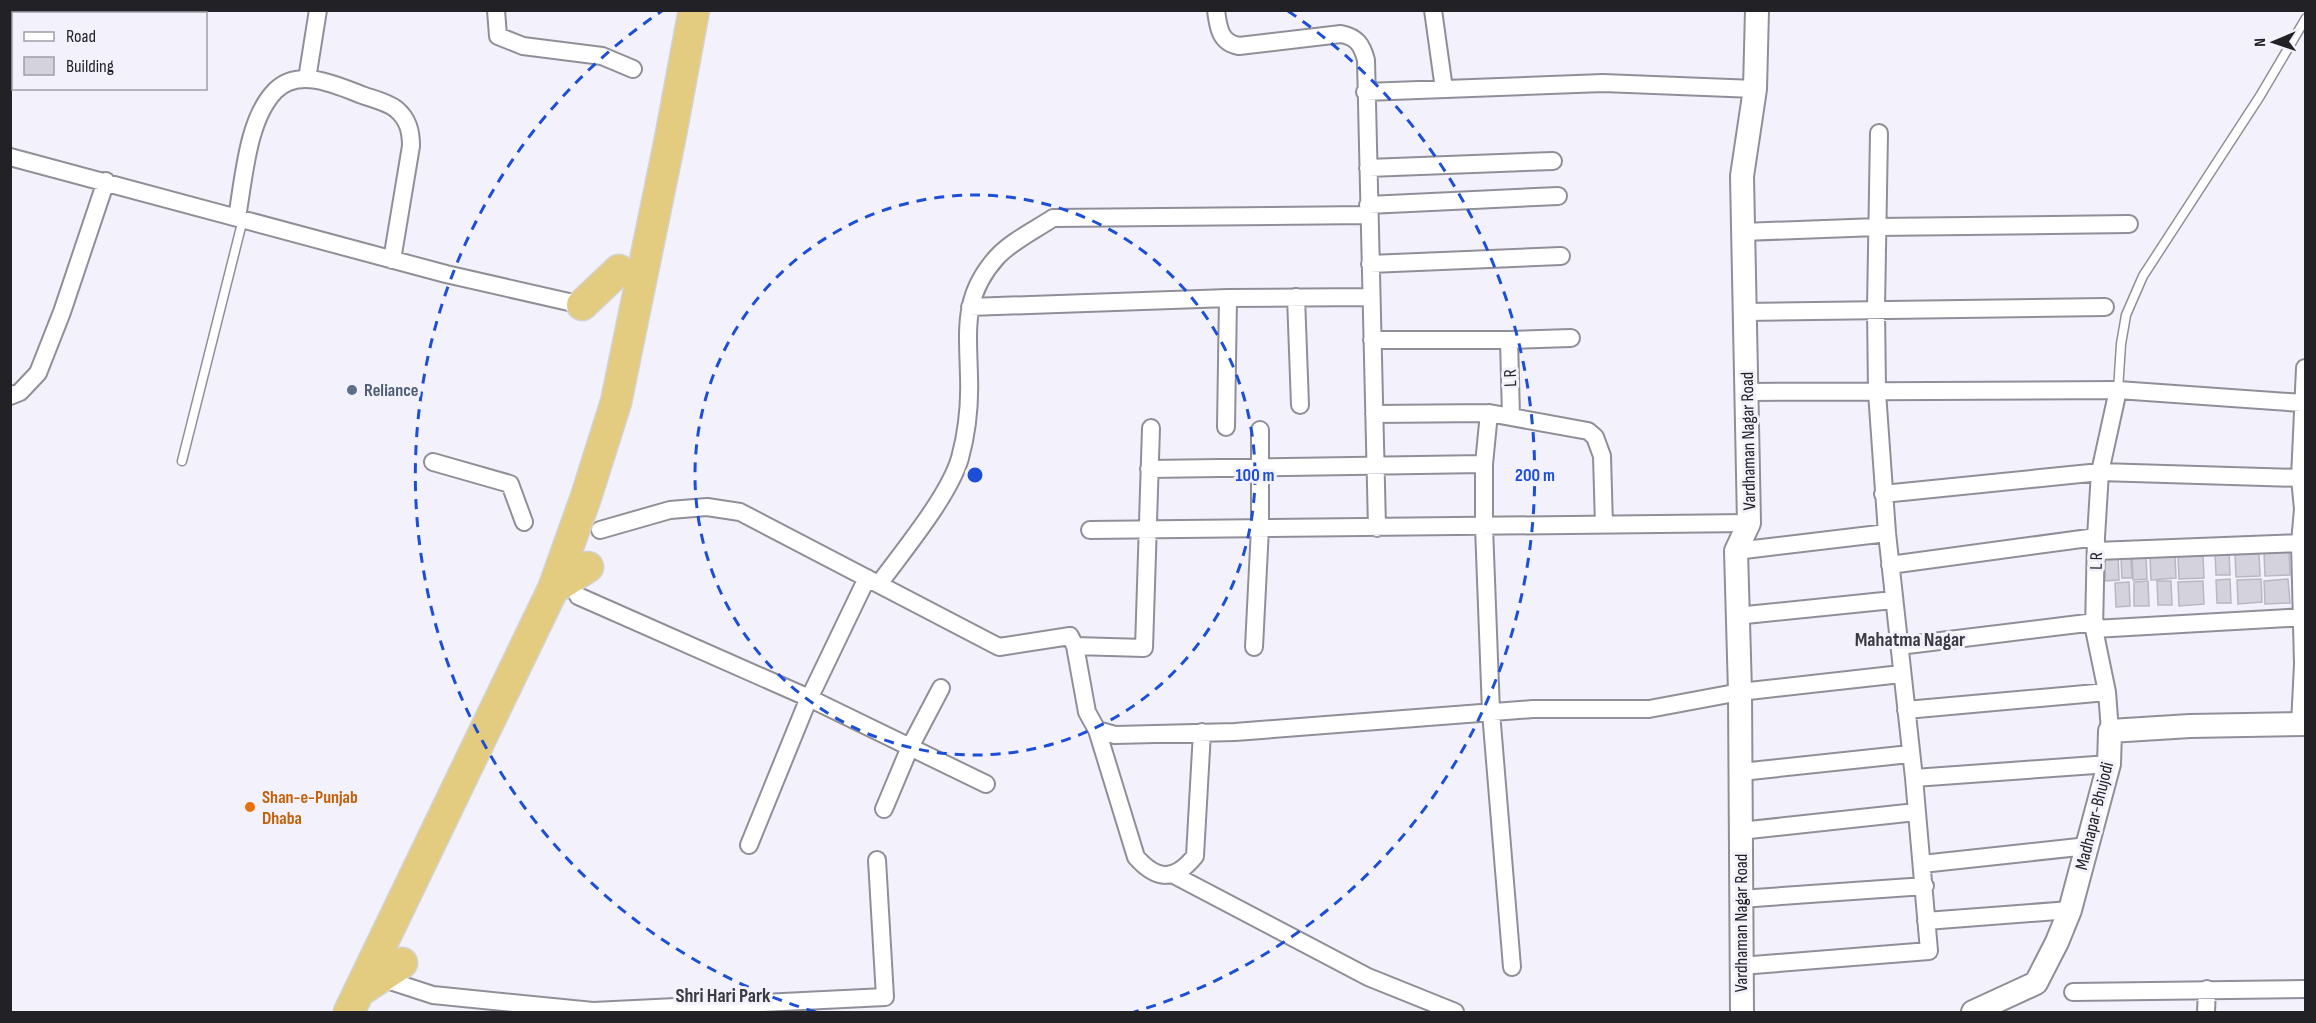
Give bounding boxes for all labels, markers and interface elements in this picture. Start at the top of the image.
legend [12,12,207,90]
north arrow [2244,12,2304,72]
text: Road [66,26,96,47]
text: N [2251,38,2270,47]
text: Building [66,56,114,77]
street label: L R [1500,369,1521,387]
street label: Vardhaman Nagar Road [1737,372,1760,510]
place label: Reliance [364,380,418,401]
marker: Reliance [345,383,359,397]
centre of rings [965,465,985,485]
text: 100 m [1236,465,1275,486]
text: 200 m [1515,465,1555,486]
street label: L R [2086,552,2107,570]
district label: Mahatma Nagar [1855,628,1965,652]
street label: Madhapar-Bhujodi [2071,760,2118,872]
place label: Shan-e-Punjab Dhaba [262,787,358,829]
marker: Shan-e-Punjab Dhaba [243,800,257,814]
street label: Vardhaman Nagar Road [1731,854,1752,992]
district label: Shri Hari Park [675,984,771,1008]

